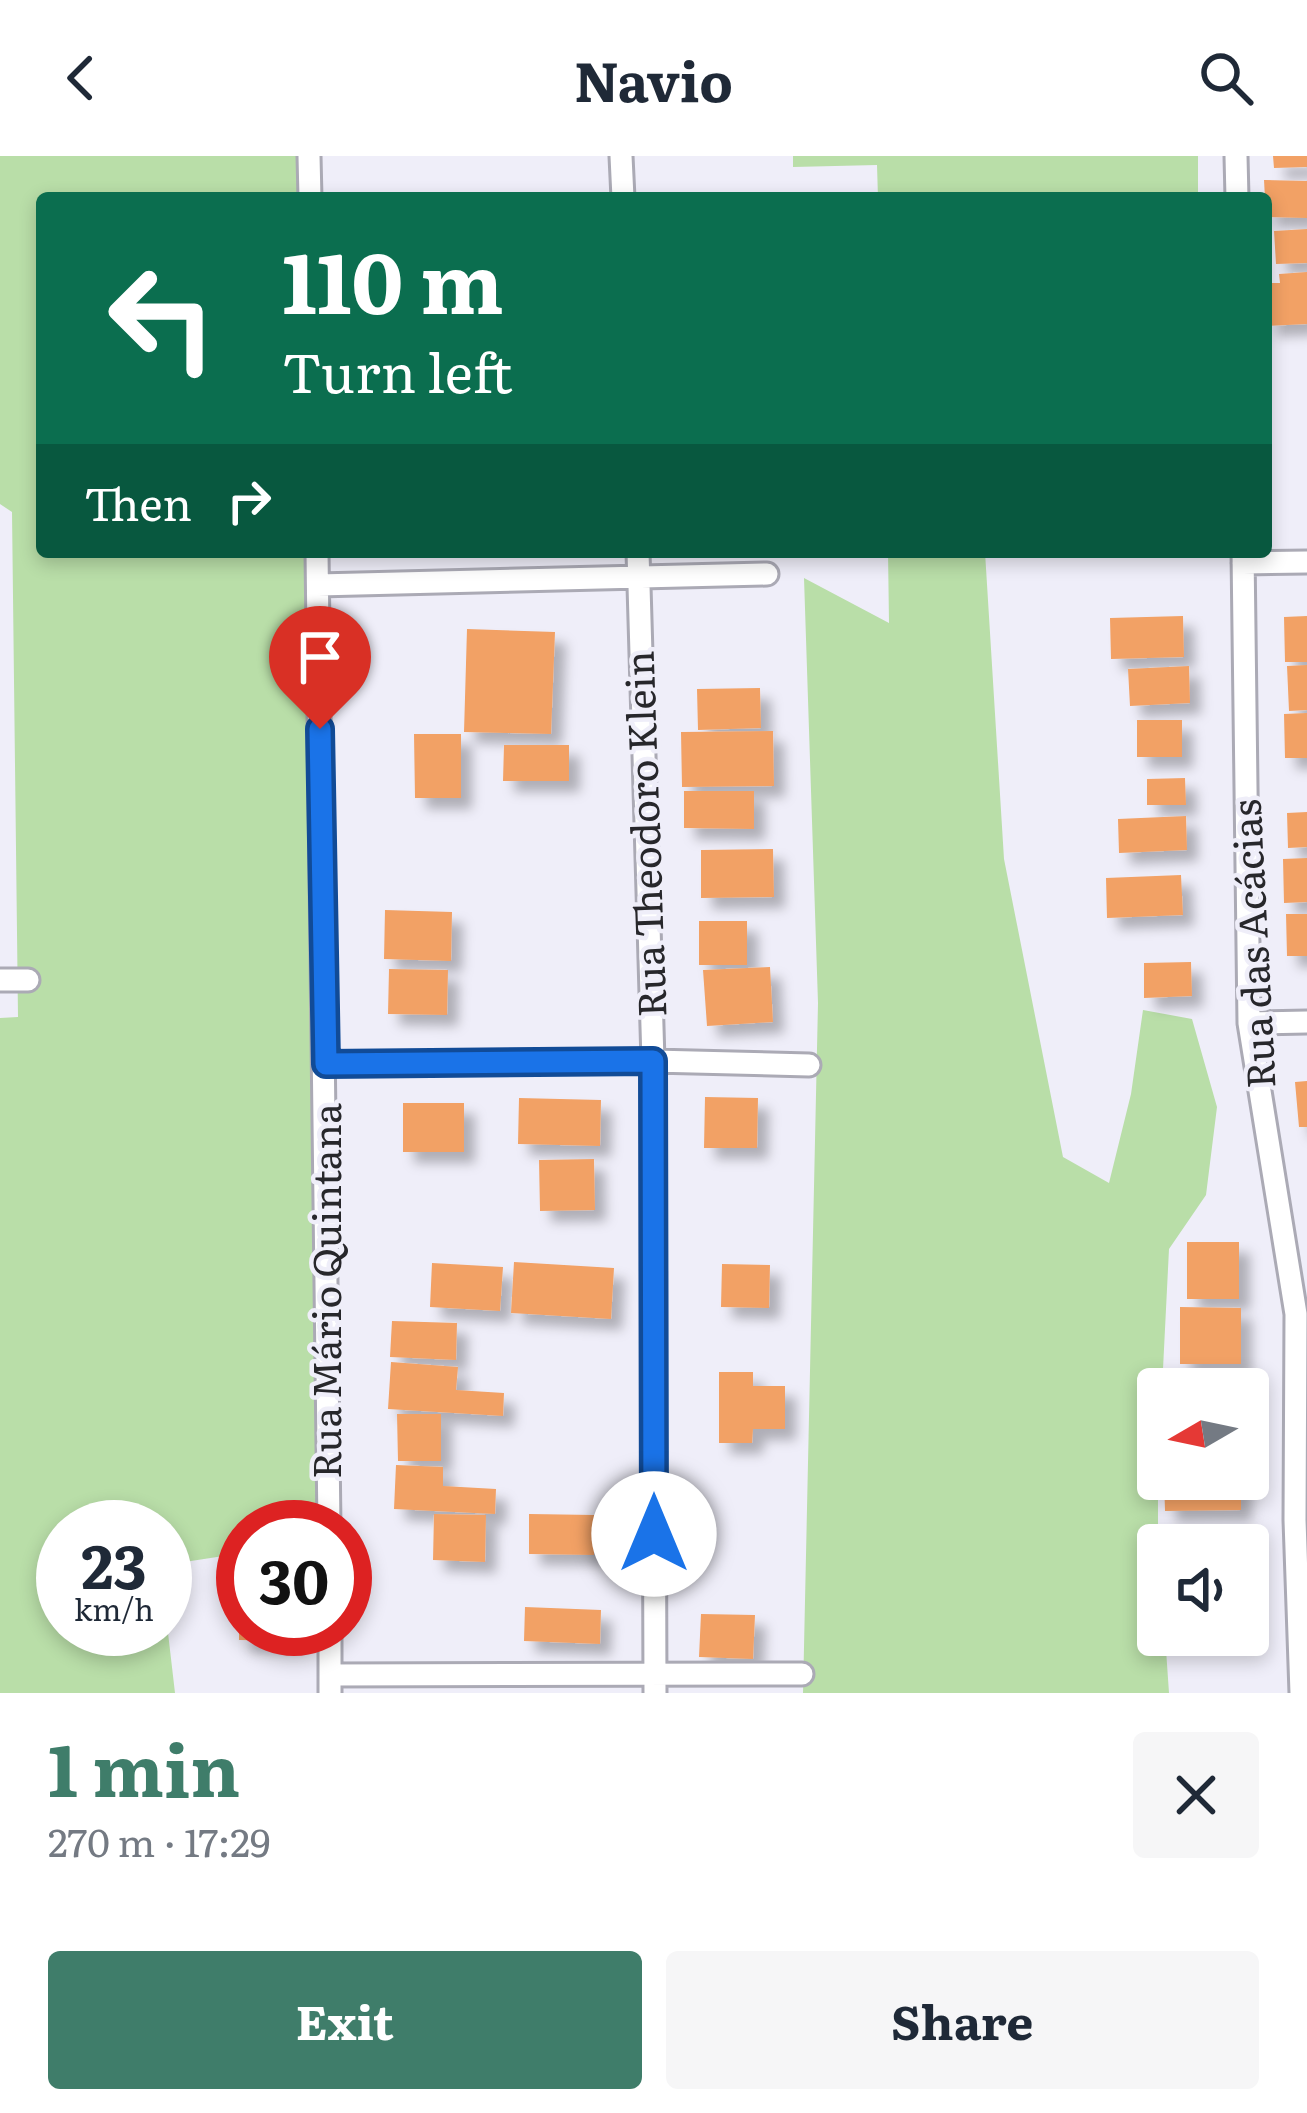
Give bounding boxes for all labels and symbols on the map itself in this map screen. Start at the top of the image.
pin [269,606,371,729]
street label: Rua Theodoro Klein [608,650,678,1018]
street label: Rua das Acácias [1214,798,1288,1090]
street label: Rua Mário Quintana [295,1103,353,1479]
north arrow [1137,1368,1269,1500]
position arrow [591,1471,717,1597]
speed limit sign: 30 [216,1500,372,1656]

